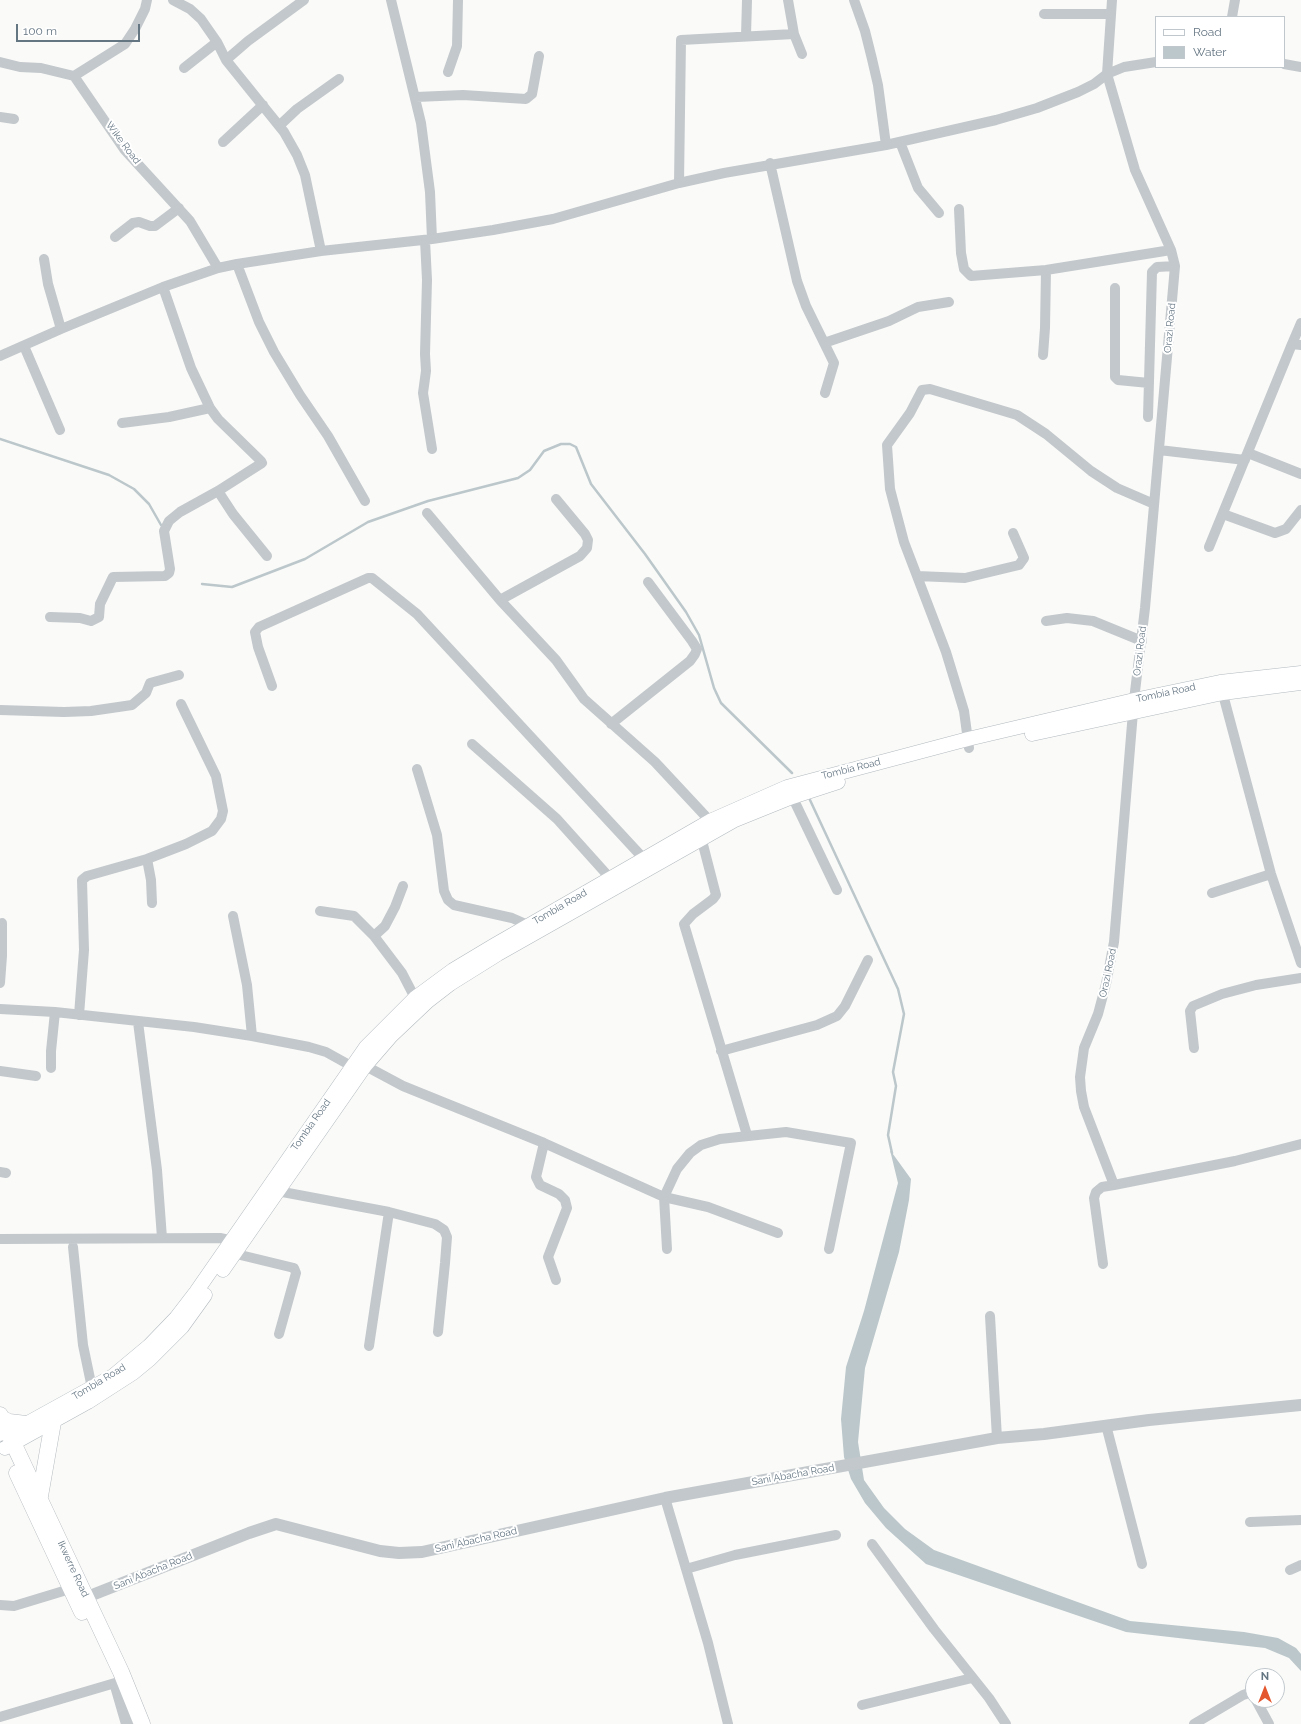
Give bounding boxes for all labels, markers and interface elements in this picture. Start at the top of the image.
scale bar [18,16,142,42]
legend [1155,16,1285,68]
text: 100 m [23,24,57,38]
text: Road [1193,25,1222,39]
text: Water [1193,45,1227,59]
street label: Wike Road [103,119,143,167]
street label: Orazi Road [1162,303,1178,353]
street label: Orazi Road [1131,625,1149,677]
street label: Tombia Road [1135,681,1197,705]
street label: Tombia Road [820,756,882,782]
street label: Tombia Road [531,887,589,927]
street label: Orazi Road [1097,947,1119,999]
street label: Tombia Road [289,1097,333,1153]
street label: Tombia Road [70,1361,128,1403]
street label: Sani Abacha Road [751,1462,835,1488]
street label: Sani Abacha Road [434,1525,518,1555]
street label: Ikwerre Road [55,1539,91,1599]
street label: Sani Abacha Road [112,1550,194,1592]
north arrow [1245,1668,1285,1708]
text: N [1261,1670,1269,1683]

